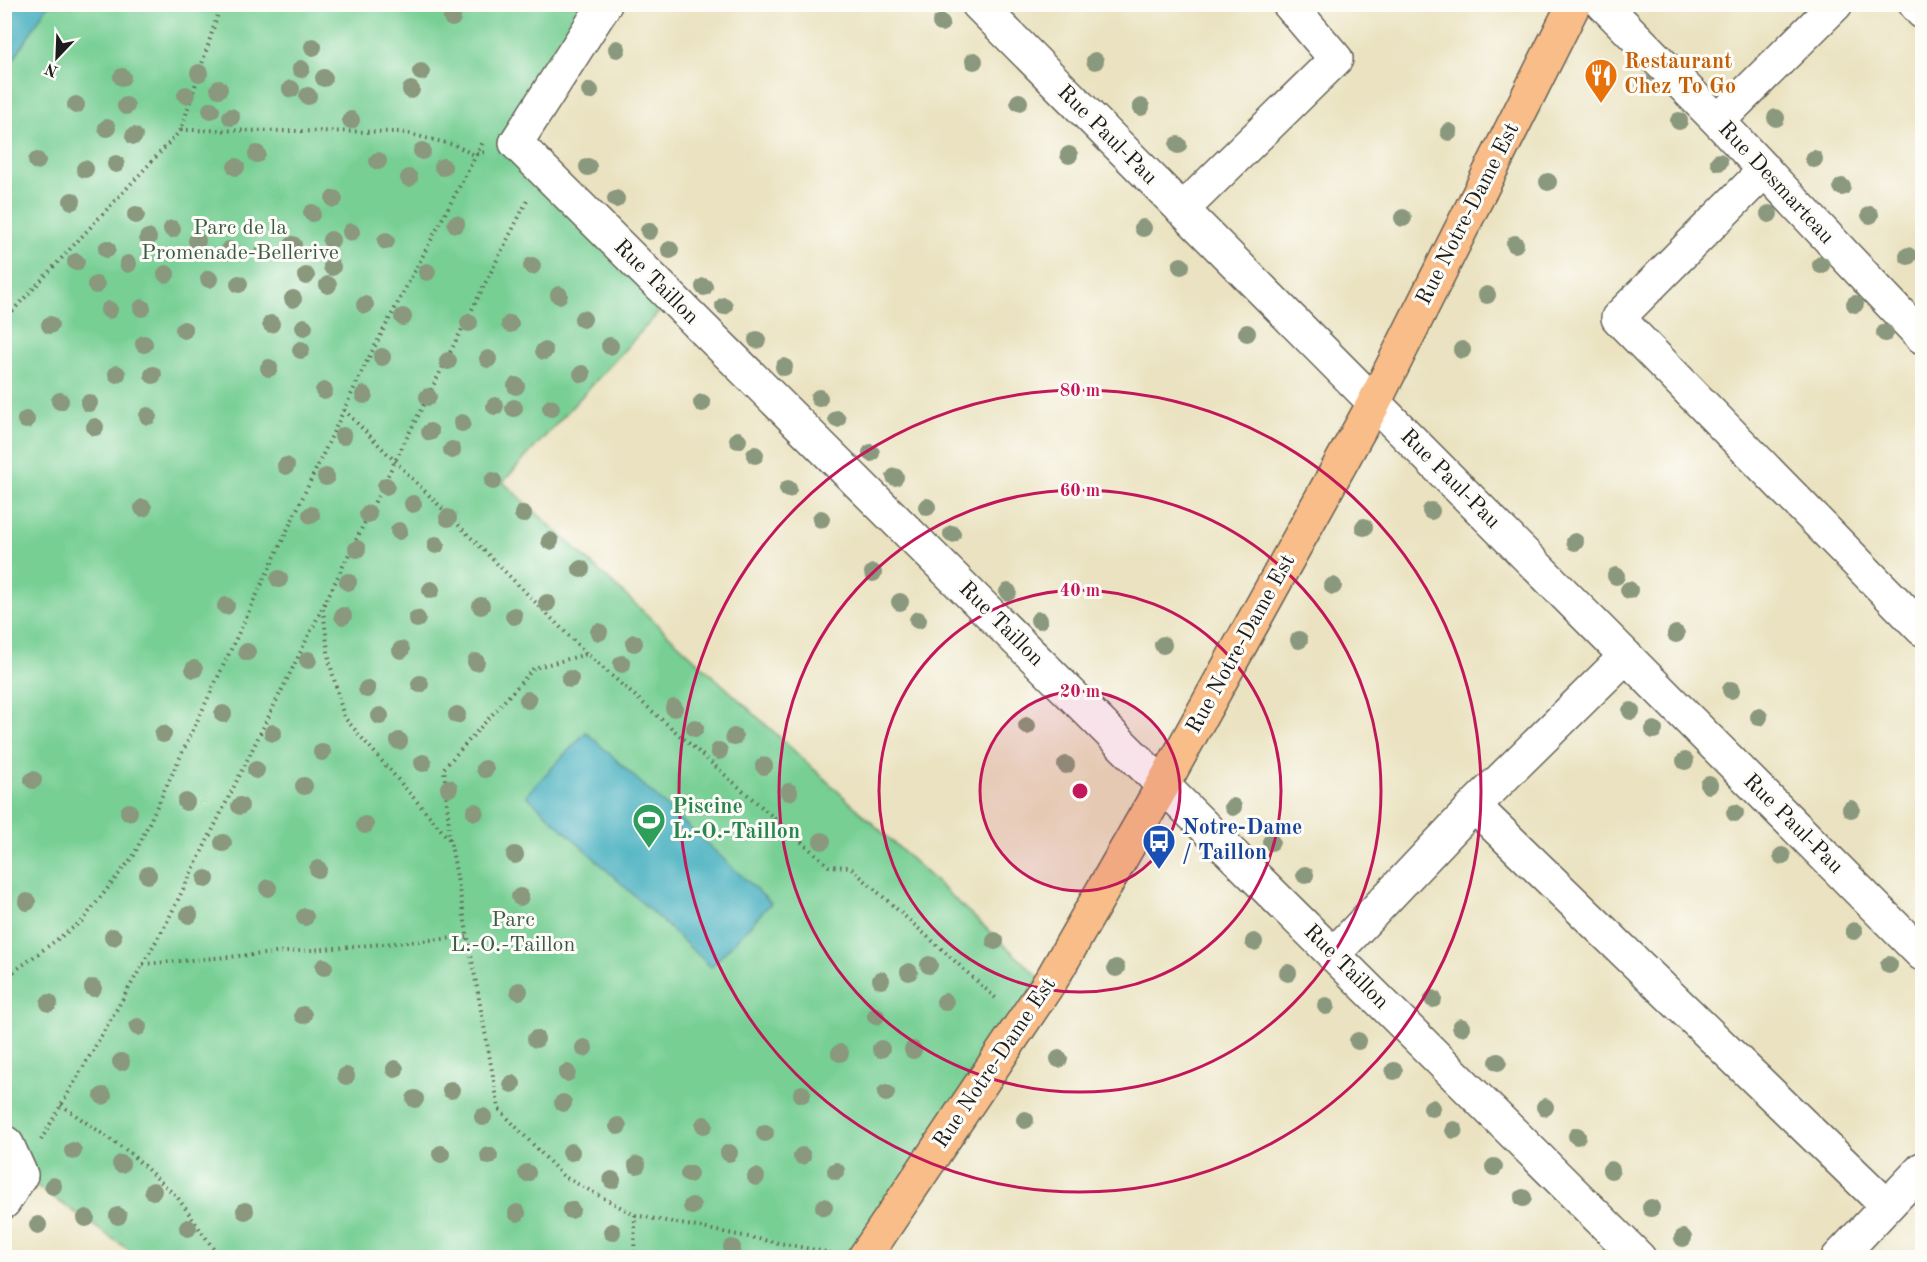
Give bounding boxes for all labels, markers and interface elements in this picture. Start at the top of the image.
north arrow [27,27,87,87]
place label: Restaurant Chez To Go [1624,51,1736,98]
restaurant icon: Restaurant Chez To Go [1583,57,1619,104]
text: N [42,59,61,79]
street label: Rue Paul-Pau [1053,81,1161,189]
street label: Rue Desmarteau [1714,118,1838,249]
street label: Rue Notre-Dame Est [1413,120,1523,308]
park label: Parc de la Promenade-Bellerive [141,217,339,264]
street label: Rue Taillon [609,235,703,329]
text: 80 m [1060,382,1100,400]
street label: Rue Paul-Pau [1396,425,1504,533]
text: 60 m [1060,482,1100,500]
street label: Rue Notre-Dame Est [1183,551,1299,737]
street label: Rue Taillon [954,577,1048,671]
text: 40 m [1060,582,1100,600]
text: 20 m [1060,683,1100,701]
street label: Rue Paul-Pau [1739,770,1847,878]
centre of rings [1070,781,1090,801]
place label: Piscine L.-O.-Taillon [672,796,800,843]
sports icon: Piscine L.-O.-Taillon [631,802,667,849]
place label: Notre-Dame / Taillon [1182,817,1302,864]
bus stop icon: Notre-Dame / Taillon [1141,823,1177,870]
park label: Parc L.-O.-Taillon [451,909,576,956]
street label: Rue Taillon [1299,920,1393,1014]
street label: Rue Notre-Dame Est [930,974,1060,1152]

